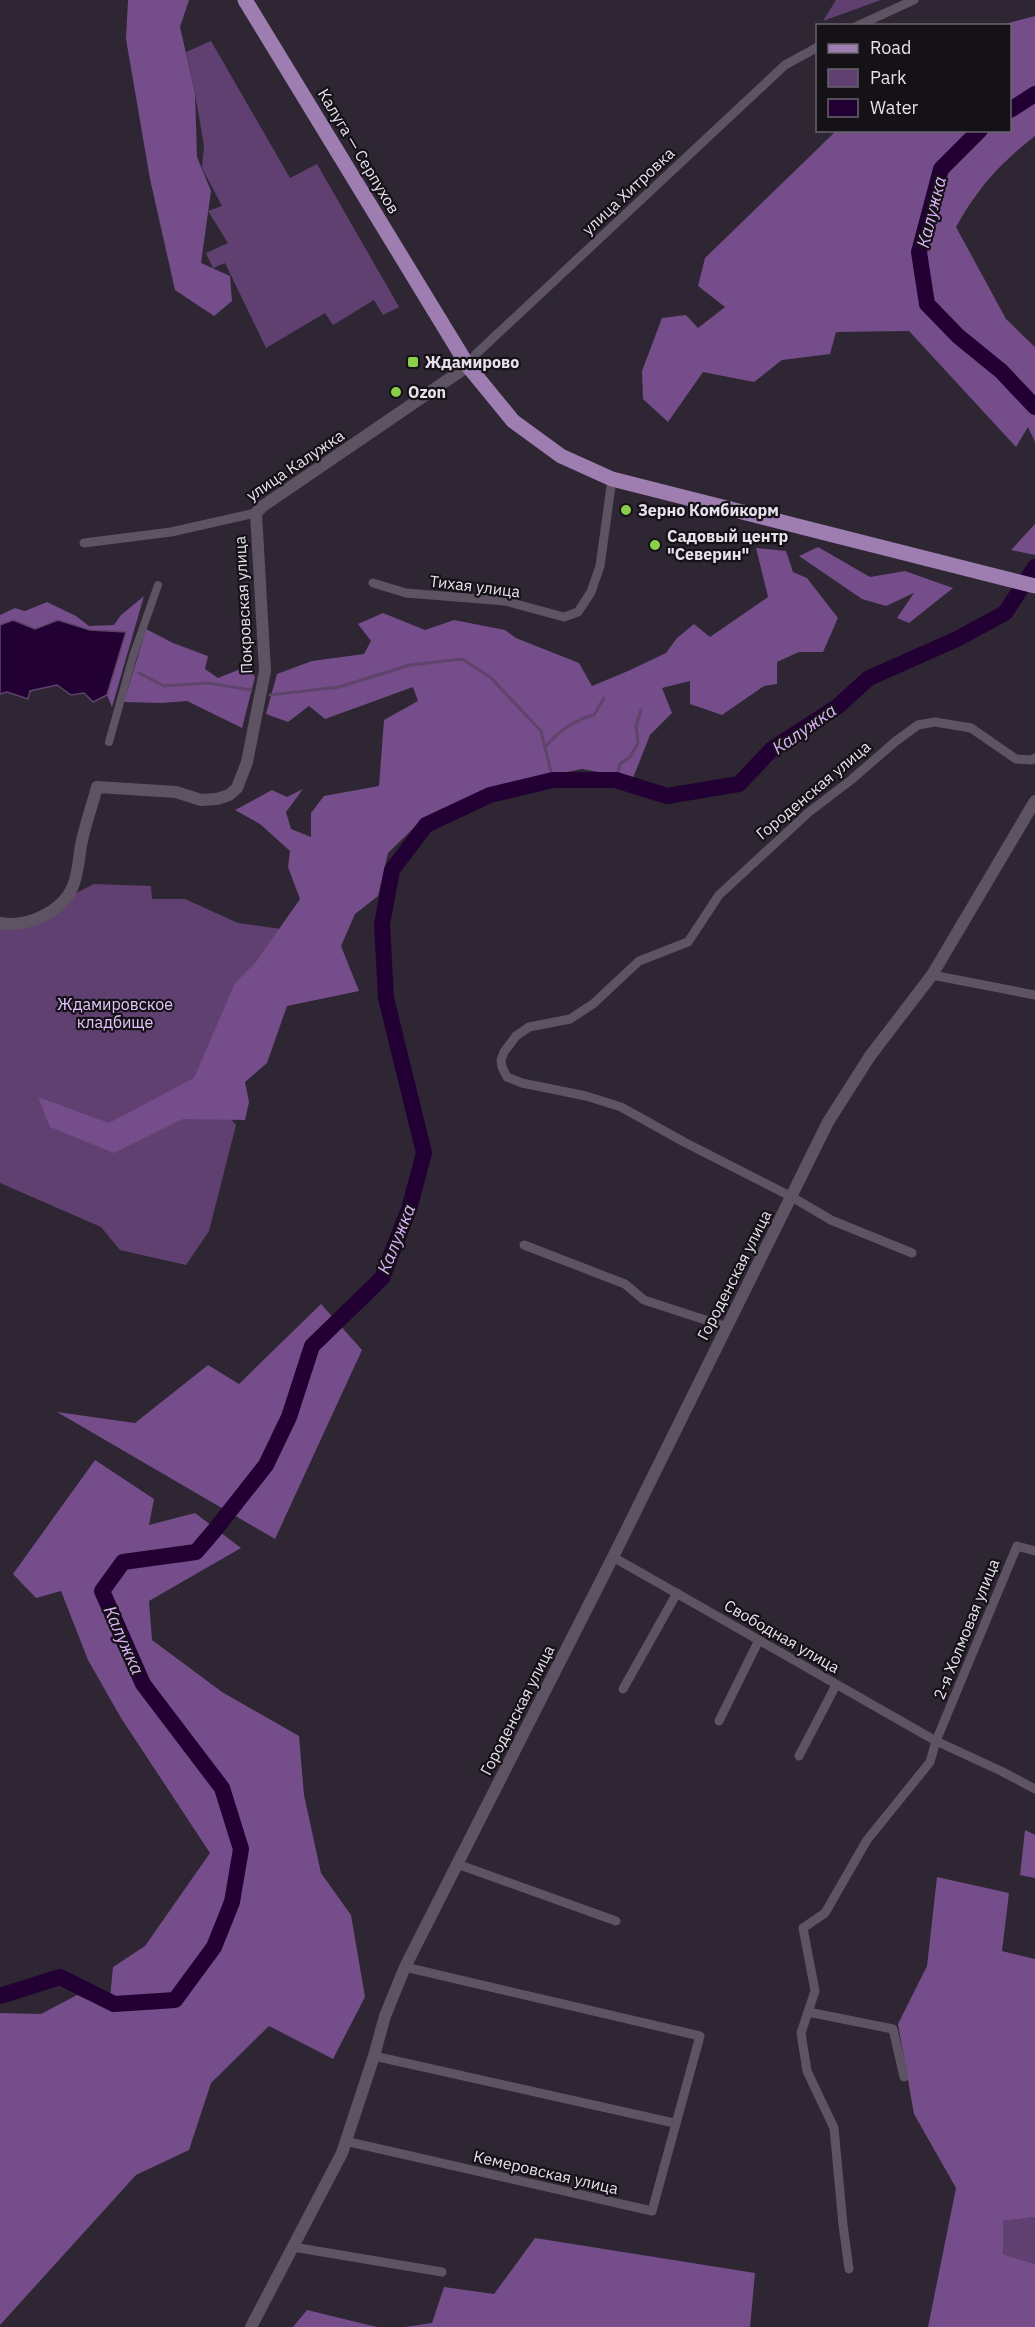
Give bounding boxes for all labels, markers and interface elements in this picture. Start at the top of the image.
legend [816,24,1011,132]
text: Road [870,36,911,59]
text: Park [870,66,907,89]
street label: Калуга — Серпухов [314,85,404,217]
text: Water [870,96,919,119]
street label: улица Хитровка [578,143,679,239]
water label: Калужка [911,174,951,250]
place label: Ждамирово [425,352,519,372]
marker: Ждамирово [406,355,420,369]
place label: Ozon [408,382,446,402]
marker: Ozon [389,385,403,399]
street label: улица Калужка [242,425,348,505]
place label: Зерно Комбикорм [638,500,779,520]
marker: Зерно Комбикорм [619,503,633,517]
place label: Садовый центр "Северин" [667,526,789,564]
street label: Покровская улица [229,535,257,674]
marker: Садовый центр "Северин" [648,538,662,552]
street label: Тихая улица [429,571,522,602]
water label: Калужка [767,699,841,759]
street label: Городенская улица [752,736,875,844]
park label: Ждамировское кладбище [57,994,173,1032]
water label: Калужка [372,1201,420,1277]
street label: Городенская улица [693,1206,776,1343]
street label: 2-я Холмовая улица [929,1555,1004,1702]
street label: Свободная улица [721,1595,844,1677]
water label: Калужка [99,1602,149,1678]
street label: Городенская улица [476,1641,559,1778]
street label: Кемеровская улица [472,2146,621,2198]

